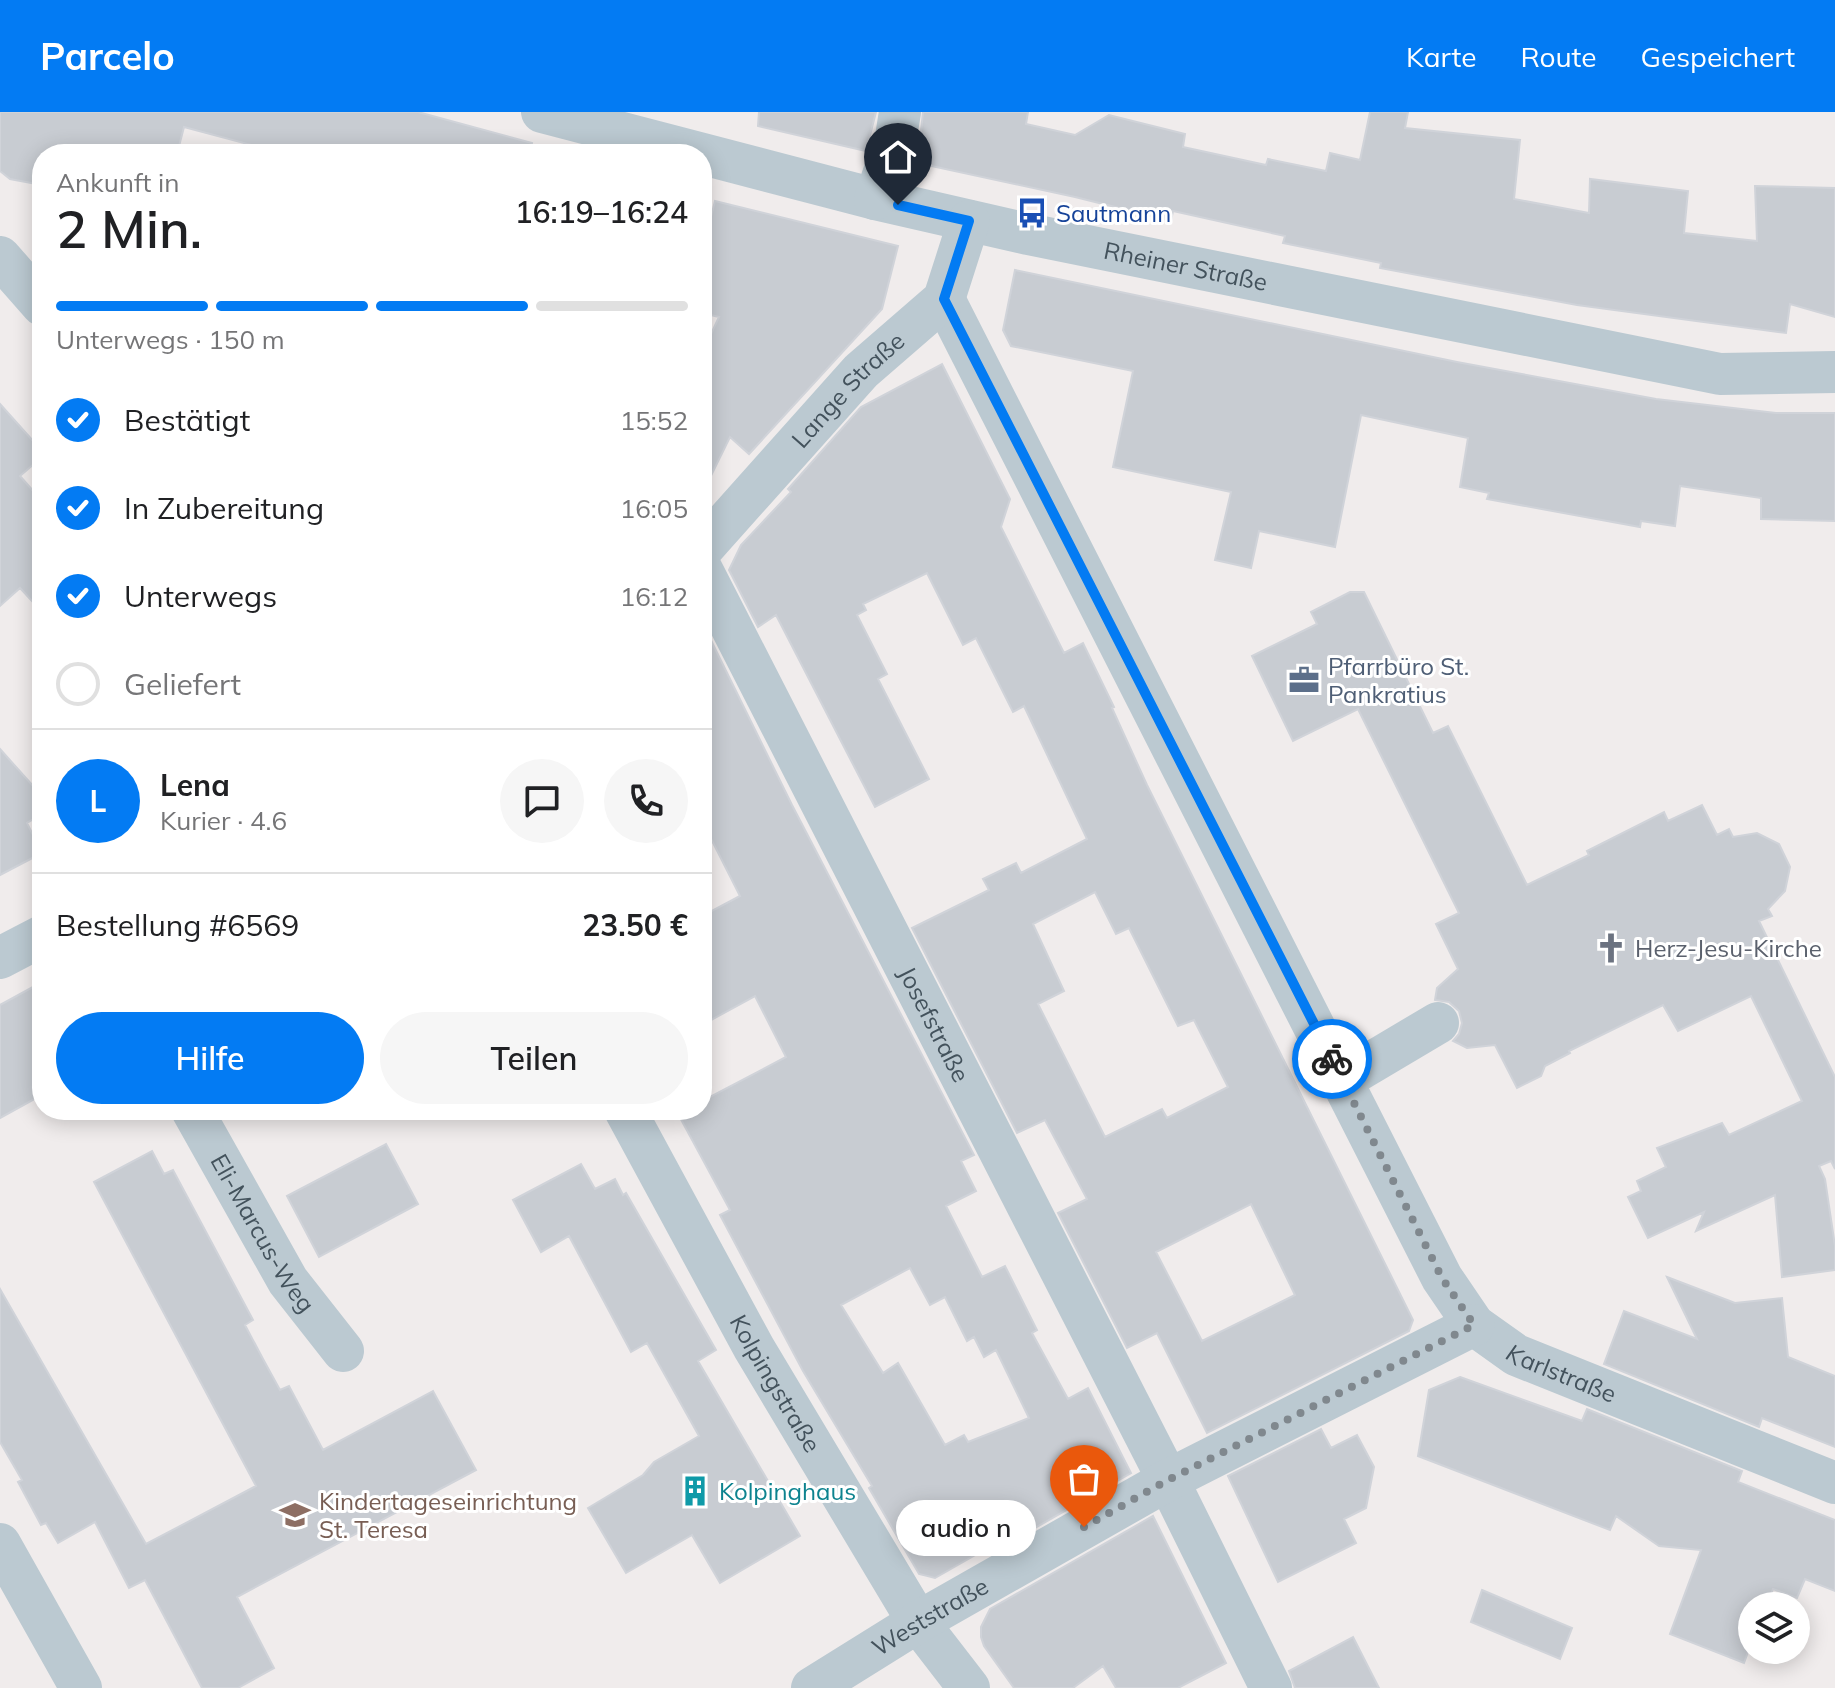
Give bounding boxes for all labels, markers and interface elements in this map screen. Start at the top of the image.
text: Parcelo [40,32,175,80]
text: Karte [1406,39,1476,74]
text: Route [1520,39,1597,74]
text: Gespeichert [1641,39,1795,74]
pin [864,123,932,205]
icon: home [876,135,920,179]
text: Ankunft in [56,166,179,199]
text: 16:19–16:24 [515,193,688,231]
text: 2 Min. [56,196,202,261]
bus stop icon: Sautmann [1015,196,1049,230]
place label: Sautmann [1056,198,1171,228]
street label: Rheiner Straße [1101,235,1270,297]
text: Unterwegs · 150 m [56,323,285,356]
street label: Lange Straße [785,325,910,454]
icon: check [56,398,100,442]
text: Bestätigt [124,401,250,439]
text: 15:52 [620,404,688,437]
icon: check [56,486,100,530]
text: In Zubereitung [124,489,324,527]
text: 16:05 [620,492,688,525]
icon: check [56,574,100,618]
text: Unterwegs [124,577,277,615]
text: 16:12 [620,580,688,613]
place label: Pfarrbüro St. Pankratius [1328,651,1469,709]
office icon: Pfarrbüro St. Pankratius [1287,663,1321,697]
text: Geliefert [124,665,241,703]
button: chat [500,759,584,843]
button: phone [604,759,688,843]
text: Lena [160,766,230,804]
text: L [90,782,106,820]
text: Kurier · 4.6 [160,804,287,837]
text: Bestellung #6569 [56,906,299,944]
text: 23.50 € [582,906,688,944]
church icon: Herz-Jesu-Kirche [1594,931,1628,965]
place label: Herz-Jesu-Kirche [1635,933,1822,963]
street label: Josefstraße [892,961,977,1087]
button: Hilfe [56,1012,364,1104]
button: Teilen [380,1012,688,1104]
courier [1292,1019,1372,1099]
icon: bike [1310,1037,1354,1081]
street label: Eli-Marcus-Weg [205,1148,322,1318]
street label: Kolpingstraße [724,1309,828,1457]
street label: Karlstraße [1500,1338,1621,1409]
pin [1050,1445,1118,1527]
icon: bag [1062,1457,1106,1501]
building icon: Kolpinghaus [678,1474,712,1508]
place label: Kolpinghaus [719,1476,856,1506]
place label: Kindertageseinrichtung St. Teresa [319,1486,577,1544]
school or university icon: Kindertageseinrichtung St. Teresa [278,1498,312,1532]
callout: audio n [896,1499,1036,1555]
text: audio n [921,1511,1011,1544]
street label: Weststraße [866,1570,993,1662]
map controls [1738,1592,1810,1664]
button: layers [1738,1592,1810,1664]

